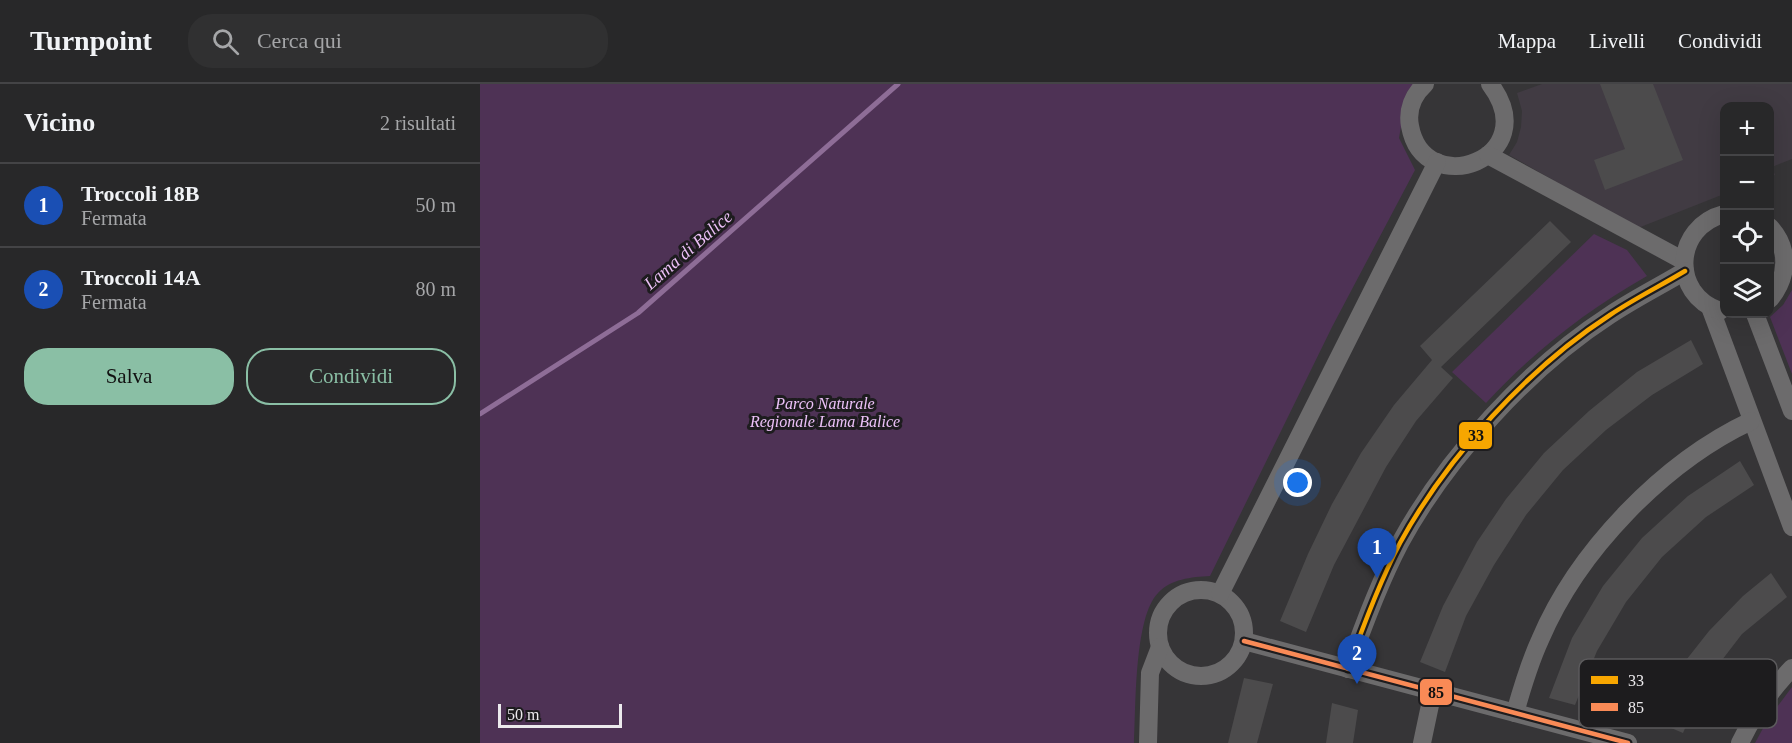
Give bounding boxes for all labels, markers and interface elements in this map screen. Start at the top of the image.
search box [188,14,608,68]
text: Turnpoint [30,25,152,56]
icon: search [209,25,242,58]
text: Cerca qui [257,28,342,53]
text: Mappa [1498,29,1556,53]
text: Livelli [1589,29,1645,53]
text: Condividi [1678,29,1762,53]
map controls [1720,102,1774,318]
button: + [1720,102,1774,156]
text: Vicino [24,108,95,137]
text: 2 risultati [380,112,456,134]
button: − [1720,156,1774,210]
text: Troccoli 18B [81,181,199,206]
text: 1 [39,194,49,216]
text: 50 m [415,194,456,216]
water label: Lama di Balice [639,206,736,294]
text: Fermata [81,207,147,229]
button: locate [1720,210,1774,264]
button: layers [1720,264,1774,318]
text: Troccoli 14A [81,265,201,290]
text: 2 [39,278,49,300]
text: 80 m [415,278,456,300]
text: Fermata [81,291,147,313]
button: Salva [24,348,234,405]
button: Condividi [246,348,456,405]
park label: Parco Naturale Regionale Lama Balice [749,395,900,431]
line badge: 33 [1458,421,1493,450]
text: 33 [1468,427,1484,444]
your location [1283,468,1312,497]
pin: 1 [1358,528,1396,578]
pin: 2 [1338,634,1376,684]
legend [1579,659,1777,728]
text: 33 [1628,672,1644,689]
line badge: 85 [1419,678,1453,706]
text: 85 [1428,684,1444,701]
text: 85 [1628,699,1644,716]
scale bar [498,701,622,728]
text: 50 m [507,706,539,723]

